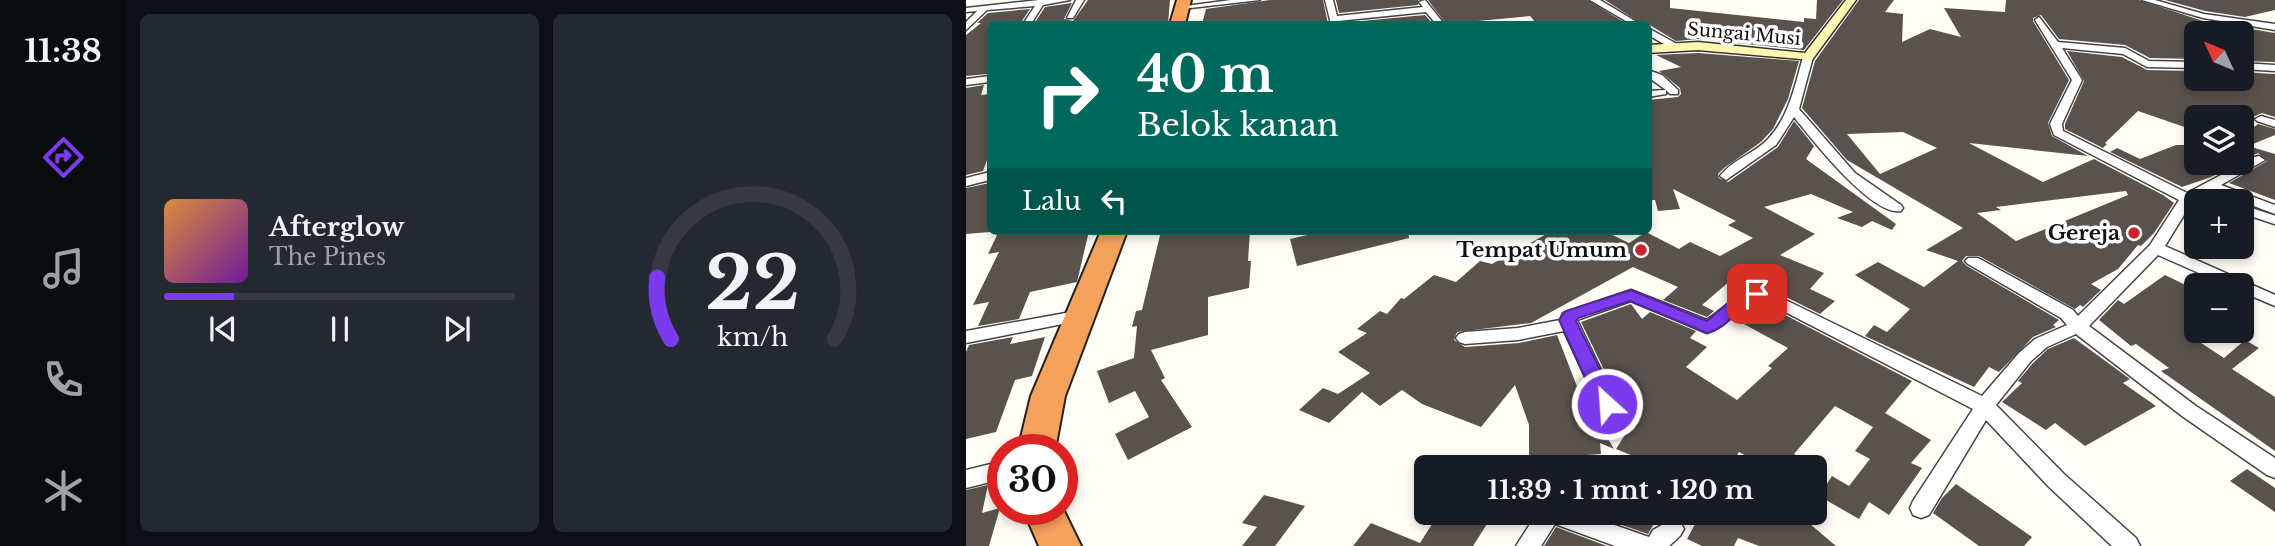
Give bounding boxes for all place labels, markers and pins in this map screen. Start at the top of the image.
place label: Gereja [2048,220,2120,246]
marker: Gereja [2126,225,2142,241]
place label: Tempat Umum [1456,237,1627,263]
marker: Tempat Umum [1633,242,1649,258]
pin [1727,264,1787,324]

